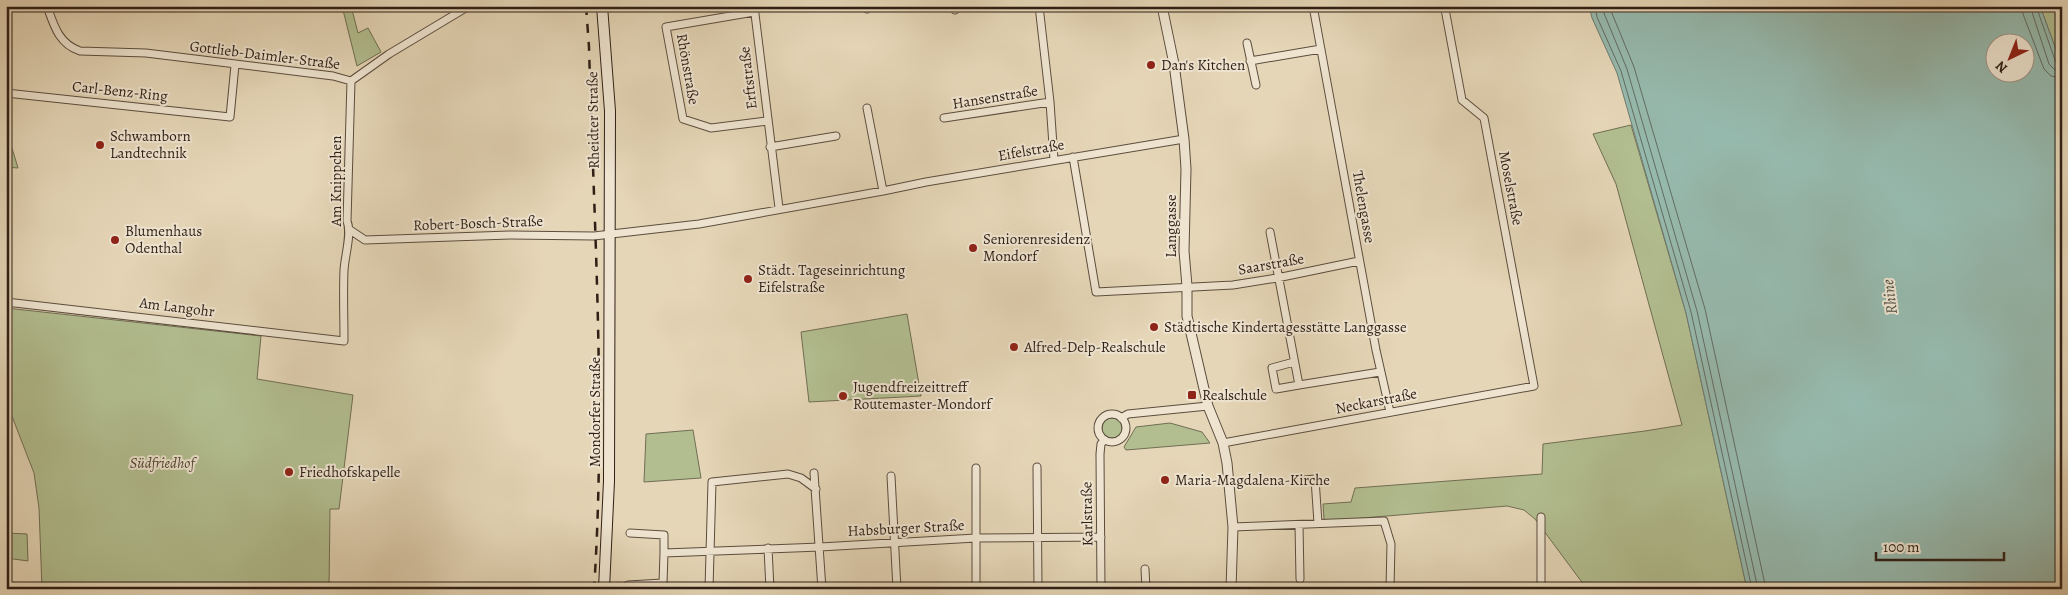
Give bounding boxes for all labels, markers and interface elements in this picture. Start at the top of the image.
street label: Rhönstraße [672,32,704,106]
north arrow [1986,32,2036,82]
street label: Gottlieb-Daimler-Straße [189,36,342,74]
street label: Erftstraße [734,45,762,111]
place label: Dan's Kitchen [1161,55,1245,75]
text: N [1991,57,2012,78]
marker: Dan's Kitchen [1145,59,1157,71]
street label: Rheidter Straße [582,71,604,169]
street label: Carl-Benz-Ring [71,76,169,106]
street label: Hansenstraße [951,80,1039,114]
place label: Schwamborn Landtechnik [110,126,191,163]
street label: Eifelstraße [996,134,1066,166]
street label: Am Knippchen [326,136,346,227]
marker: Schwamborn Landtechnik [94,139,106,151]
street label: Moselstraße [1494,149,1528,227]
street label: Thelengasse [1348,169,1380,245]
street label: Langgasse [1161,194,1181,258]
street label: Robert-Bosch-Straße [413,211,544,235]
place label: Blumenhaus Odenthal [125,221,202,258]
place label: Seniorenresidenz Mondorf [983,229,1090,266]
marker: Blumenhaus Odenthal [109,234,121,246]
marker: Seniorenresidenz Mondorf [967,242,979,254]
street label: Saarstraße [1237,248,1306,280]
place label: Städt. Tageseinrichtung Eifelstraße [758,260,906,297]
marker: Städt. Tageseinrichtung Eifelstraße [742,273,754,285]
water label: Rhine [1877,278,1903,316]
street label: Am Langohr [137,292,216,322]
place label: Städtische Kindertagesstätte Langgasse [1164,317,1407,337]
marker: Städtische Kindertagesstätte Langgasse [1148,321,1160,333]
place label: Alfred-Delp-Realschule [1023,337,1166,357]
marker: Alfred-Delp-Realschule [1008,341,1020,353]
street label: Mondorfer Straße [585,356,605,467]
place label: Jugendfreizeittreff Routemaster-Mondorf [853,377,993,414]
street label: Neckarstraße [1334,383,1419,419]
place label: Realschule [1202,385,1267,405]
marker: Realschule [1186,389,1198,401]
marker: Jugendfreizeittreff Routemaster-Mondorf [837,390,849,402]
park label: Südfriedhof [130,453,197,473]
place label: Friedhofskapelle [299,462,401,482]
marker: Friedhofskapelle [283,466,295,478]
place label: Maria-Magdalena-Kirche [1175,470,1330,490]
marker: Maria-Magdalena-Kirche [1159,474,1171,486]
street label: Karlstraße [1076,481,1098,547]
street label: Habsburger Straße [847,515,965,541]
scale bar [1876,530,2003,562]
text: 100 m [1883,537,1920,557]

